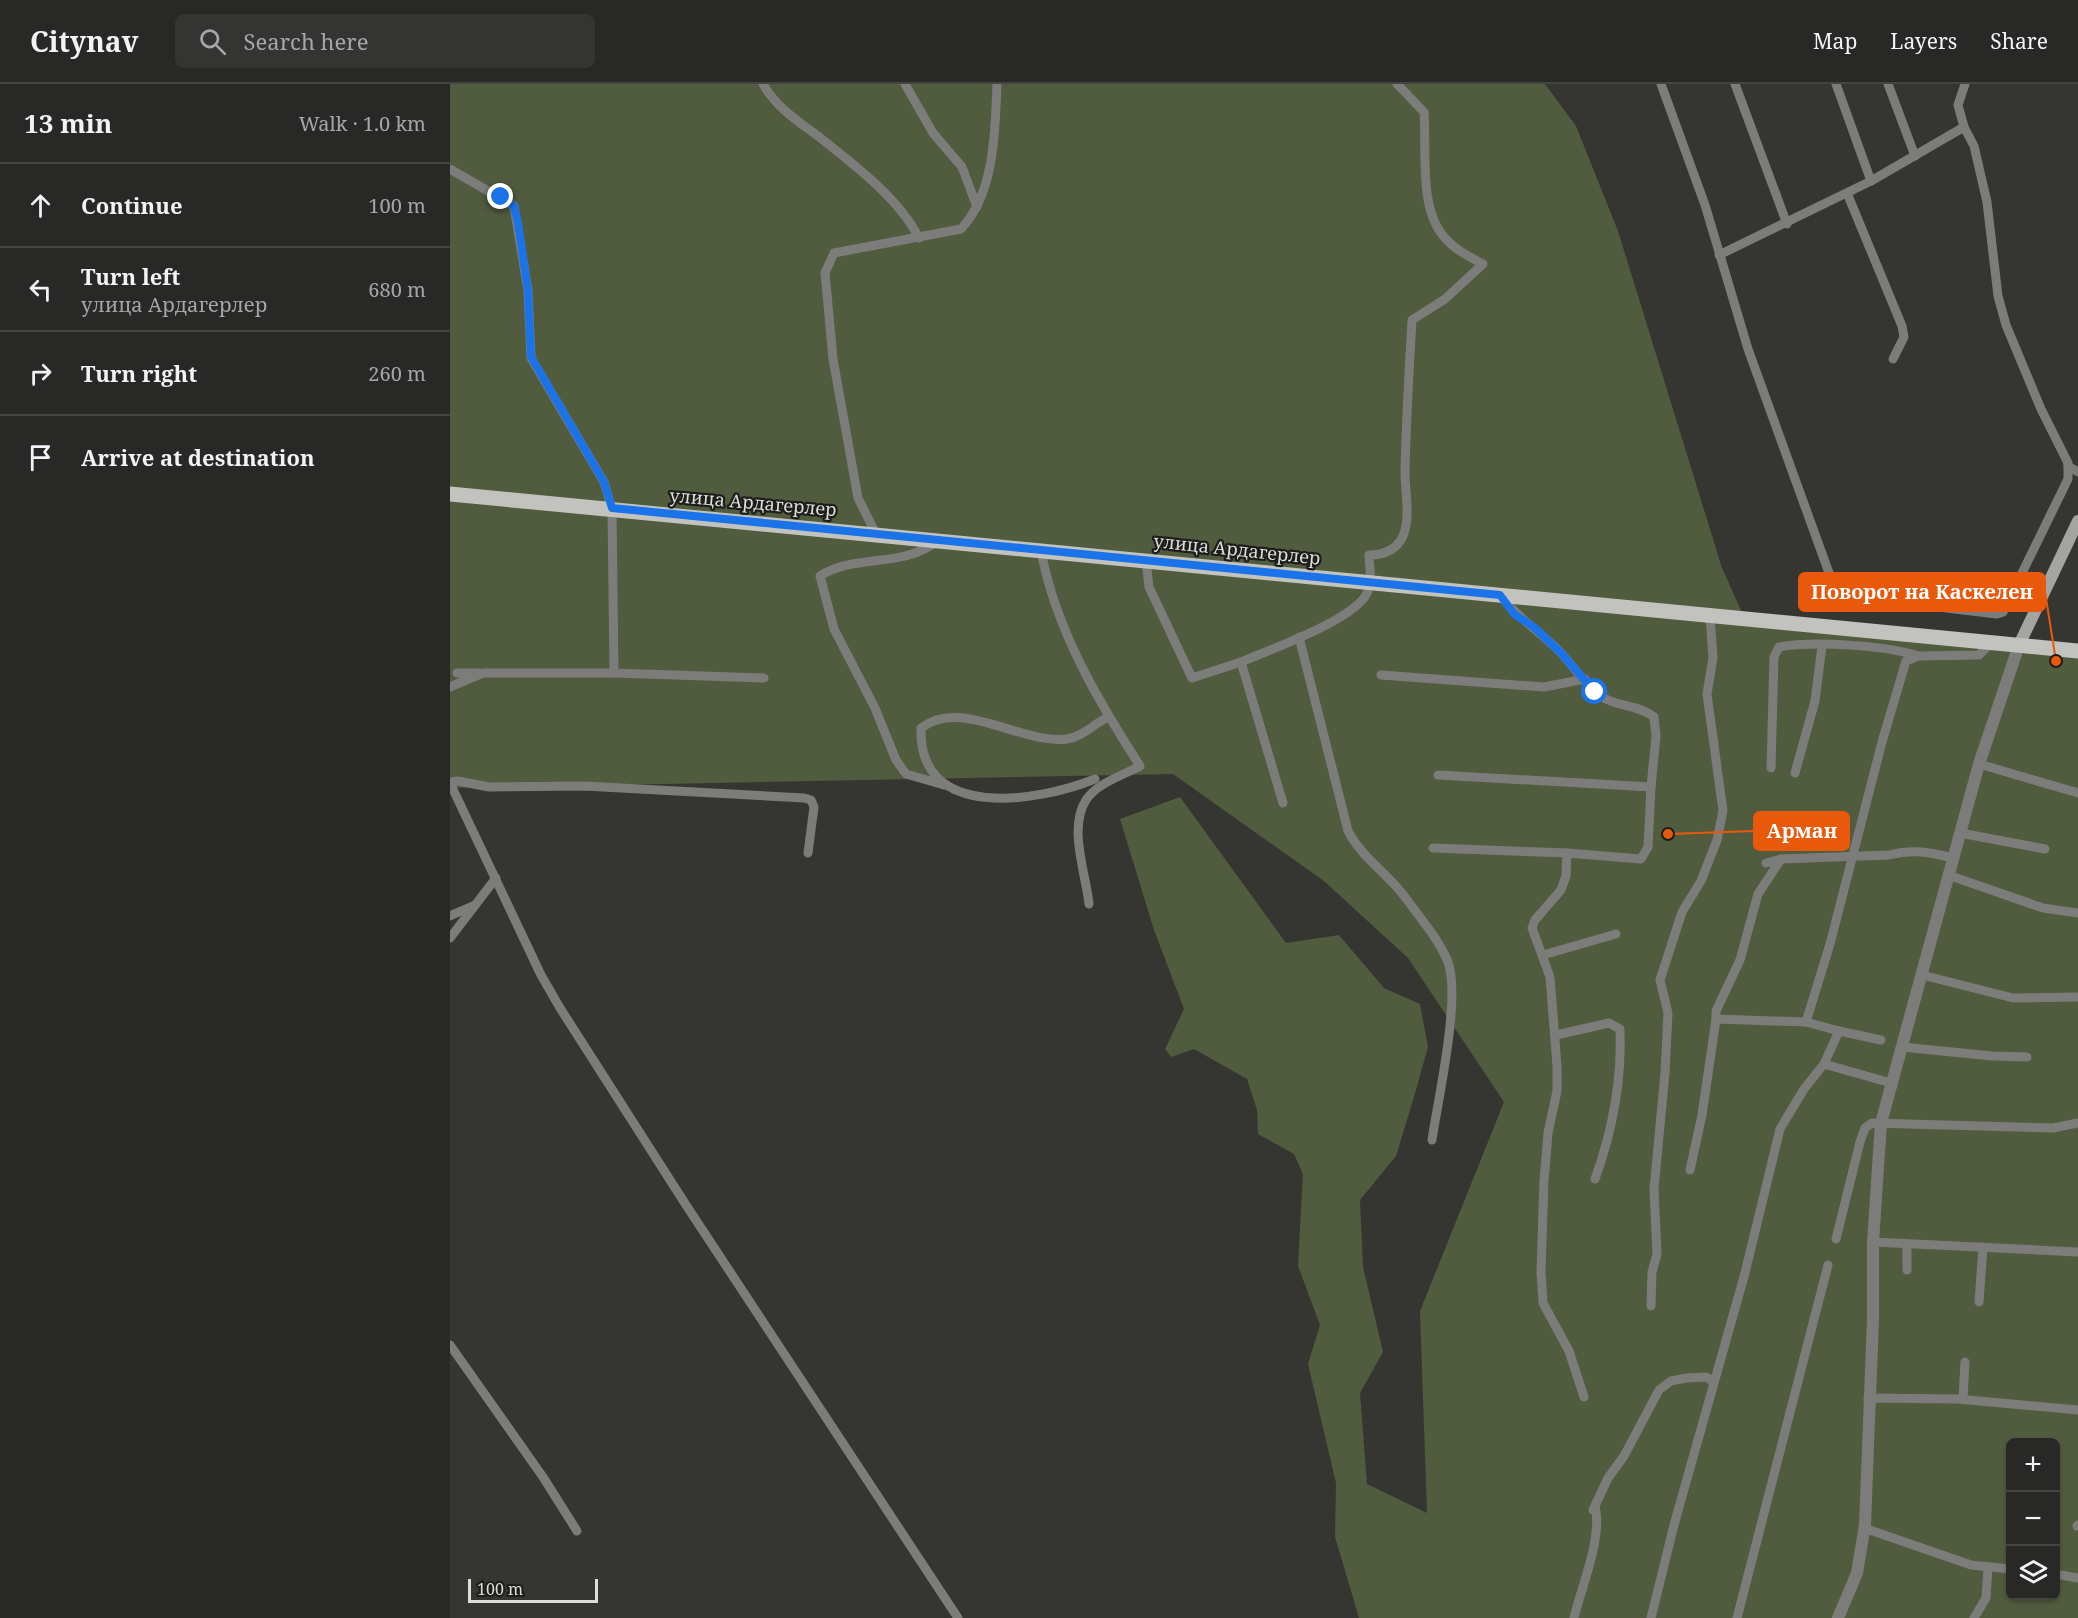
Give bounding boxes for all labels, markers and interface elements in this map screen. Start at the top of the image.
search box [175,14,595,68]
text: Citynav [30,22,139,60]
icon: search [196,25,229,58]
text: Search here [244,26,368,56]
text: Map [1813,27,1857,55]
text: Layers [1890,27,1957,55]
text: Share [1990,27,2048,55]
text: 13 min [24,105,112,141]
text: Walk · 1.0 km [299,110,426,137]
route end [487,183,513,209]
icon: ahead [24,189,57,222]
text: Continue [81,190,183,220]
text: 100 m [368,192,426,219]
text: Turn left [81,261,180,291]
icon: left [24,273,57,306]
text: 680 m [368,276,426,303]
text: улица Ардагерлер [81,291,267,318]
icon: right [24,357,57,390]
text: Turn right [81,358,197,388]
text: 260 m [368,360,426,387]
icon: arrive [24,441,57,474]
text: Arrive at destination [81,442,315,472]
street label: улица Ардагерлер [669,483,838,521]
street label: улица Ардагерлер [1153,528,1322,570]
callout: Поворот на Каскелен [1799,573,2045,611]
text: Поворот на Каскелен [1811,578,2034,605]
route start [1581,678,1607,704]
callout: Арман [1754,812,1849,850]
text: Арман [1767,817,1838,844]
map controls [2006,1438,2060,1600]
button: + [2006,1438,2060,1492]
button: − [2006,1492,2060,1546]
button: layers [2006,1546,2060,1600]
scale bar [468,1576,598,1604]
text: 100 m [477,1578,523,1600]

